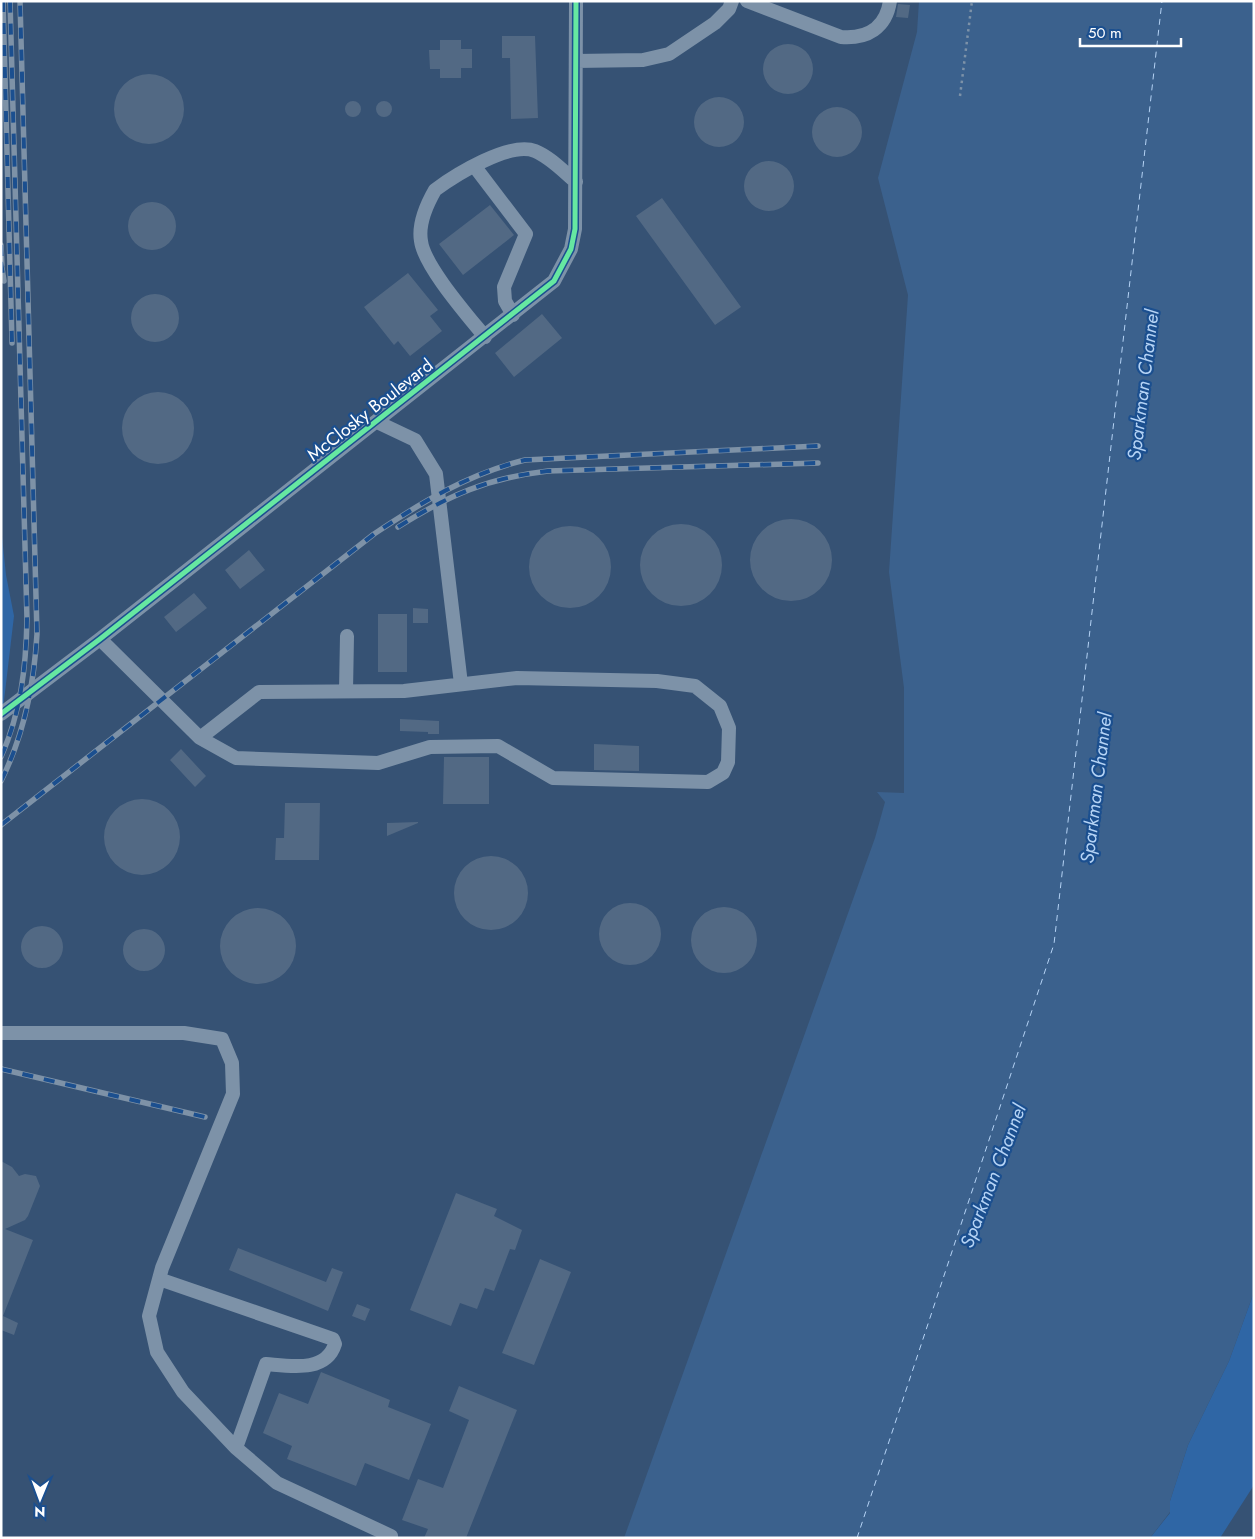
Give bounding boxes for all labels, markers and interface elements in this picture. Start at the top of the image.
scale bar [1080,15,1181,47]
text: 50 m [1088,22,1122,44]
water label: Sparkman Channel [1120,307,1166,462]
street label: McClosky Boulevard [301,352,439,468]
water label: Sparkman Channel [1073,710,1119,865]
water label: Sparkman Channel [953,1100,1033,1252]
north arrow [15,1474,65,1524]
text: N [34,1502,46,1522]

